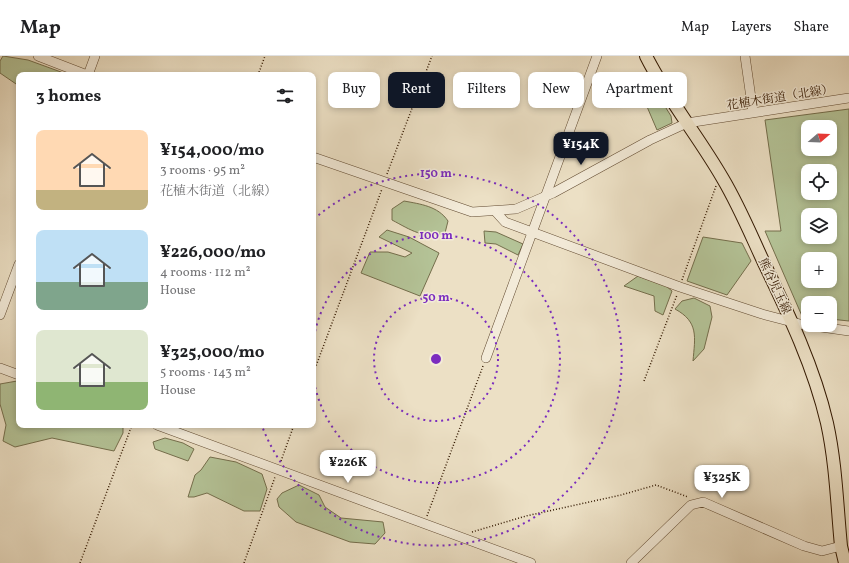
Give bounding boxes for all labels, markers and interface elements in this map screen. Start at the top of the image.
text: Map [20,15,61,41]
text: Map [681,18,709,37]
text: Layers [731,18,771,37]
text: Share [793,18,829,37]
chip: Buy [328,72,380,108]
chip: Rent [388,72,445,108]
chip: Filters [453,72,520,108]
chip: New [528,72,584,108]
chip: Apartment [592,72,687,108]
street label: 花植木街道（北線） [726,82,835,114]
text: 3 homes [36,85,101,108]
icon: filters [274,85,296,107]
north arrow [801,120,837,156]
map controls [801,120,837,332]
pin: ¥154K [553,132,609,166]
text: ¥154K [563,136,600,154]
text: ¥154,000/mo [160,139,264,162]
icon: home [68,146,116,194]
text: 3 rooms · 95 m² [160,162,245,180]
button: locate [801,164,837,200]
text: 150 m [420,166,452,182]
text: 花植木街道（北線） [160,183,277,201]
button: layers [801,208,837,244]
text: 100 m [419,228,453,244]
text: ¥226,000/mo [160,241,266,264]
icon: home [68,246,116,294]
button: + [801,252,837,288]
street label: 熊谷児玉線 [754,256,794,317]
text: 4 rooms · 112 m² [160,264,250,282]
text: House [160,282,196,300]
text: 50 m [422,290,450,306]
button: − [801,296,837,332]
text: ¥325,000/mo [160,341,264,364]
icon: home [68,346,116,394]
centre of rings [429,352,443,366]
text: 5 rooms · 143 m² [160,364,251,382]
text: House [160,382,196,400]
pin: ¥226K [320,450,376,484]
text: ¥226K [329,454,367,472]
pin: ¥325K [694,465,750,499]
text: ¥325K [703,469,741,487]

